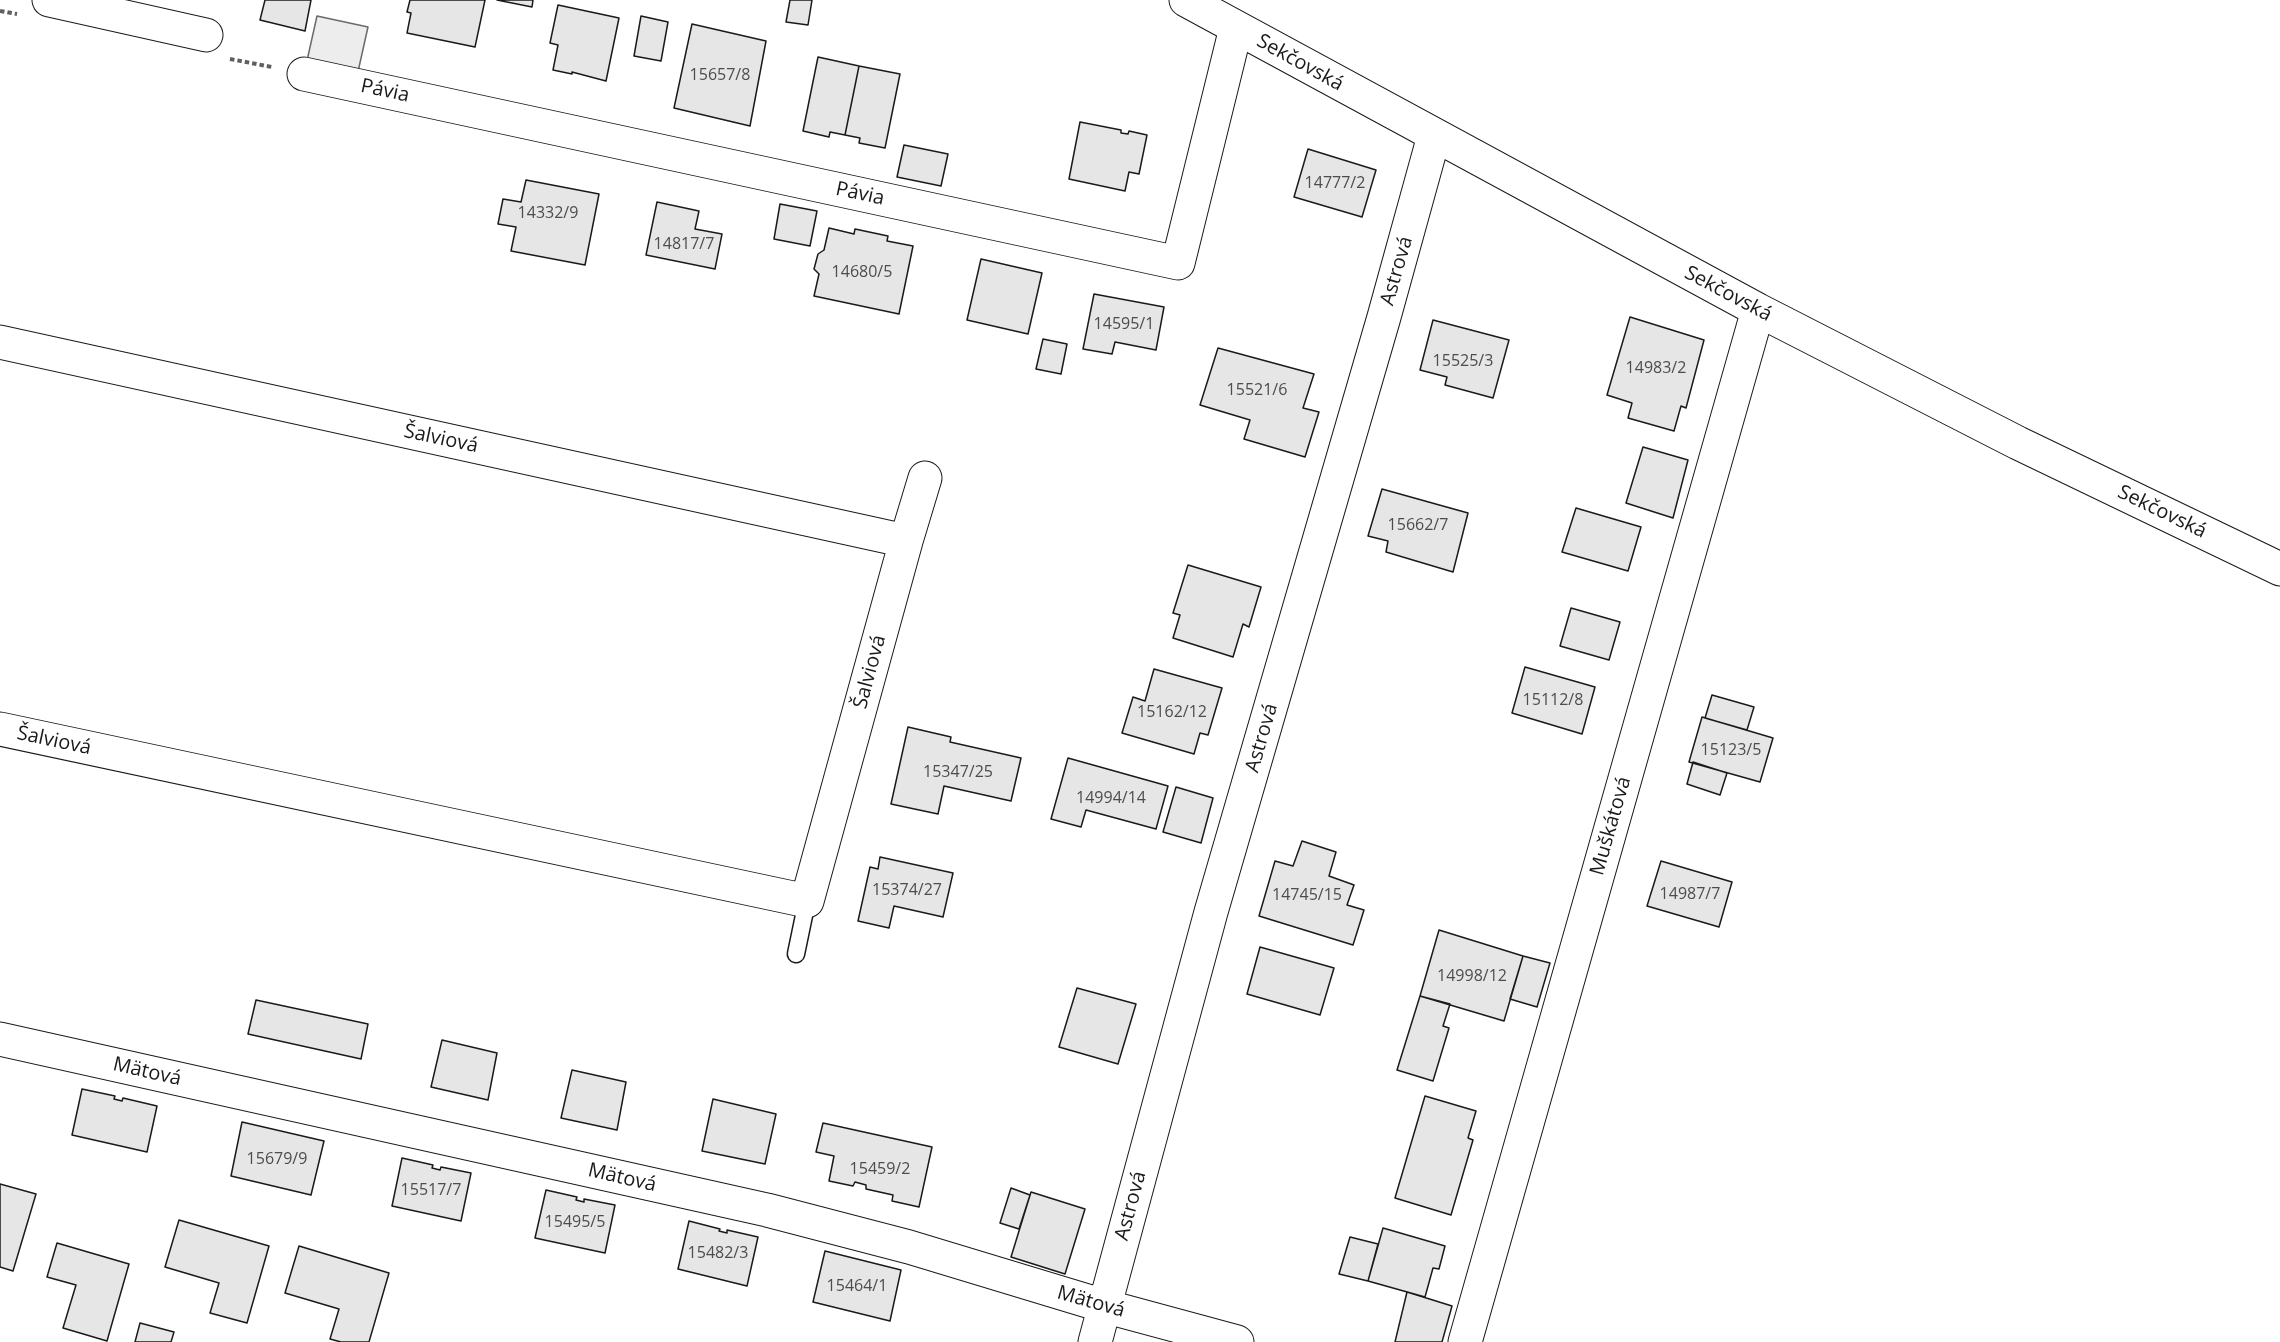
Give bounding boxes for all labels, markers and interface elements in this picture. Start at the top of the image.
street label: Sekčovská [1252,29,1348,97]
house number: 15657/8 [690,65,750,85]
street label: Pávia [358,74,412,108]
house number: 14777/2 [1305,173,1365,193]
street label: Pávia [833,177,887,211]
house number: 14332/9 [518,203,578,223]
house number: 14817/7 [654,234,714,254]
street label: Astrová [1376,234,1418,308]
street label: Sekčovská [1680,261,1776,327]
house number: 14680/5 [832,262,892,282]
house number: 14595/1 [1094,314,1154,334]
house number: 15525/3 [1433,351,1493,371]
house number: 14983/2 [1626,358,1686,378]
house number: 15521/6 [1227,380,1287,400]
street label: Šalviová [402,419,480,459]
street label: Sekčovská [2114,480,2210,544]
house number: 15662/7 [1388,515,1448,535]
street label: Šalviová [849,633,891,711]
house number: 15112/8 [1523,690,1583,710]
street label: Astrová [1241,701,1283,775]
house number: 15162/12 [1137,702,1207,722]
street label: Šalviová [15,721,93,761]
house number: 15123/5 [1701,740,1761,760]
house number: 15347/25 [923,762,993,782]
street label: Muškátová [1585,774,1637,878]
house number: 14994/14 [1076,788,1146,808]
house number: 15374/27 [872,880,942,900]
house number: 14987/7 [1660,884,1720,904]
house number: 14745/15 [1272,885,1342,905]
house number: 14998/12 [1437,966,1507,986]
street label: Mätová [111,1053,183,1091]
house number: 15679/9 [247,1149,307,1169]
street label: Mätová [586,1159,658,1197]
house number: 15459/2 [850,1159,910,1179]
street label: Astrová [1110,1169,1152,1243]
house number: 15517/7 [401,1180,461,1200]
house number: 15495/5 [545,1212,605,1232]
house number: 15482/3 [688,1243,748,1263]
house number: 15464/1 [827,1276,887,1296]
street label: Mätová [1054,1281,1128,1323]

